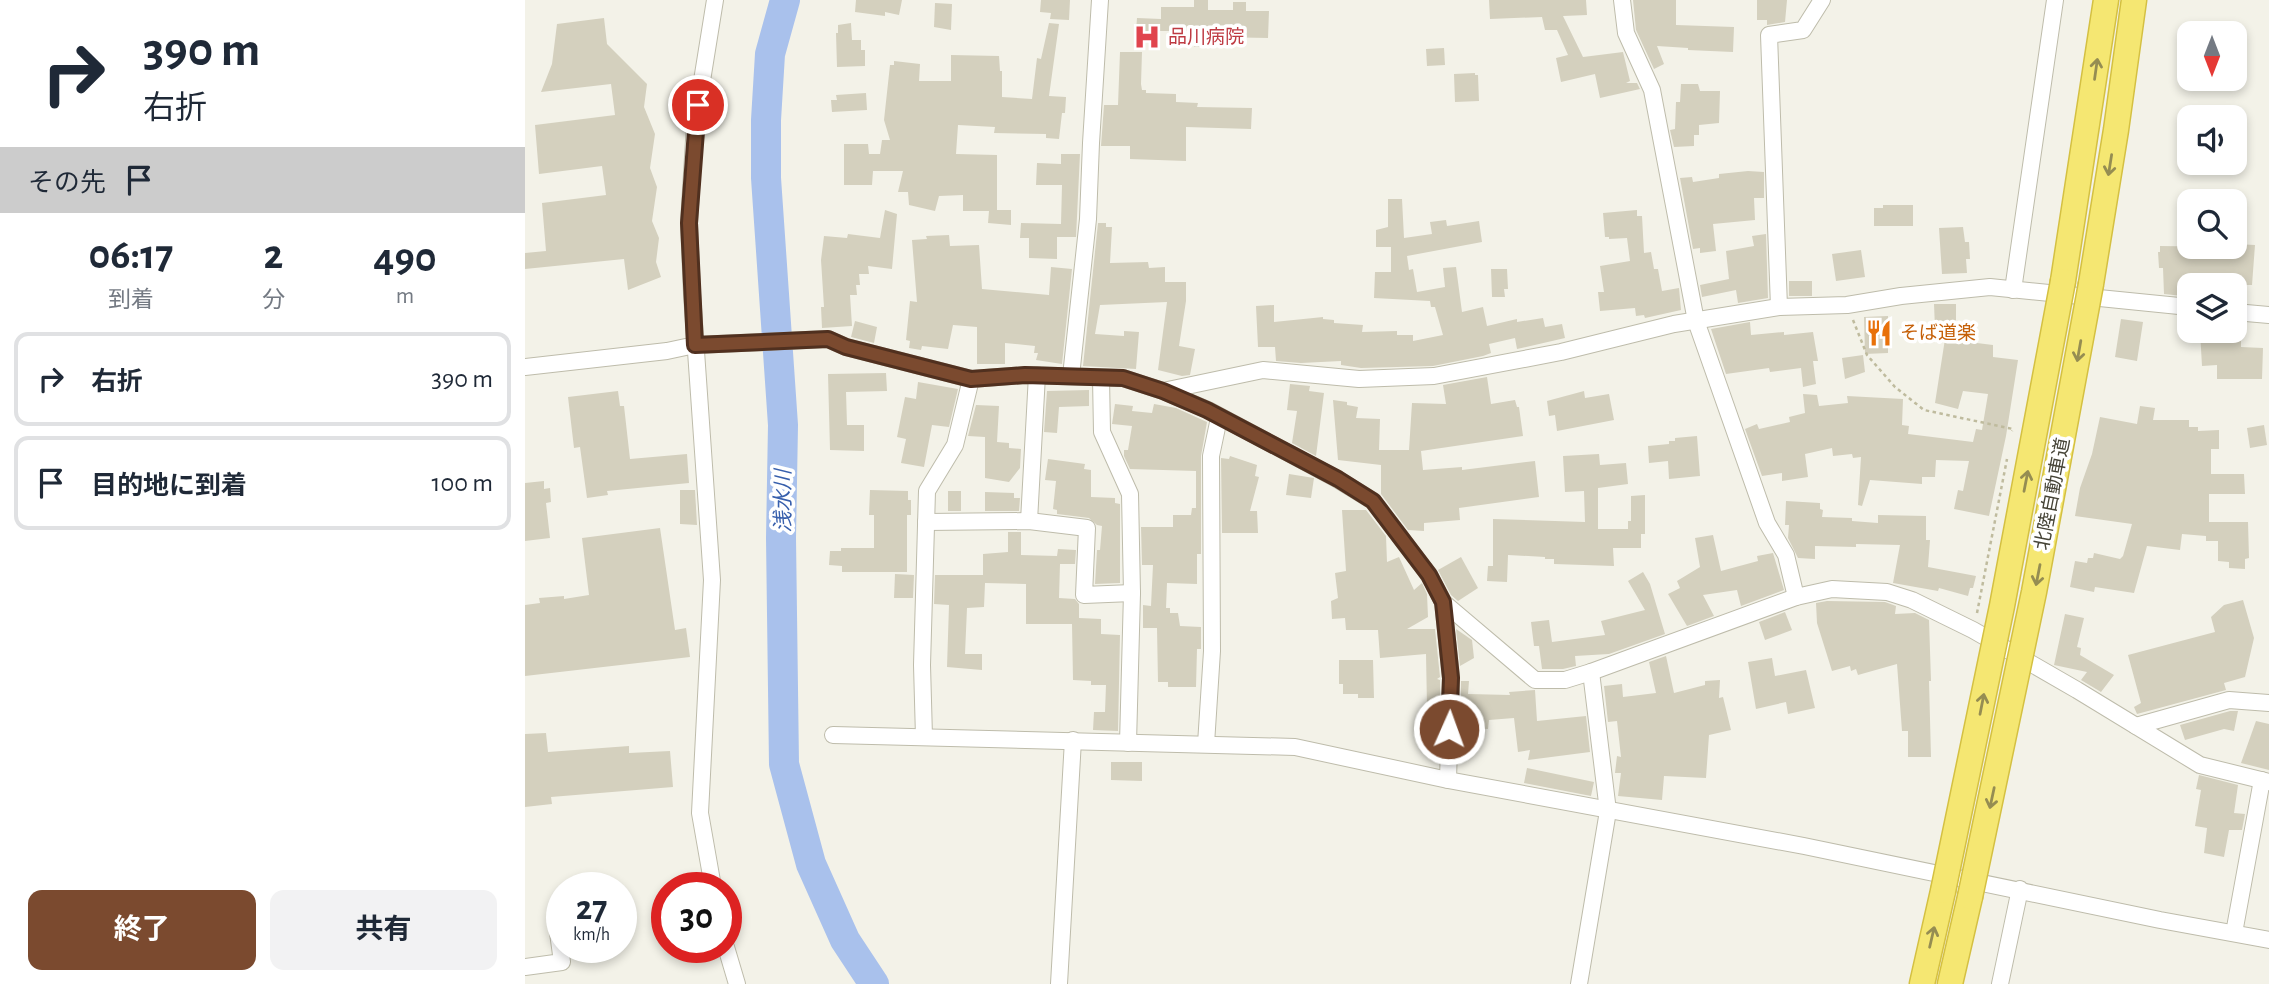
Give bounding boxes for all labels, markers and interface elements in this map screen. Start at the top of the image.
north arrow [2177,21,2247,91]
map controls [2177,21,2247,343]
hospital icon: 品川病院 [1132,22,1162,52]
text: 390 m [143,26,260,75]
place label: 品川病院 [1168,26,1244,47]
icon: right [28,28,119,119]
one-way arrow [2090,58,2103,80]
pin [668,75,728,135]
icon: arrive [679,86,717,124]
text: 右折 [143,92,207,124]
button: sound [2177,105,2247,175]
one-way arrow [2103,153,2116,175]
icon: arrive [120,161,158,199]
text: その先 [28,170,106,196]
button: search [2177,189,2247,259]
text: 06:17 [88,234,173,276]
text: 2 [263,234,283,276]
text: 490 [373,237,437,279]
button: layers [2177,273,2247,343]
text: m [396,285,414,308]
text: 到着 [108,289,154,312]
text: 分 [262,289,285,312]
restaurant icon: そば道楽 [1864,318,1894,348]
place label: そば道楽 [1900,323,1976,343]
one-way arrow [2072,340,2085,362]
icon: right [32,360,70,398]
text: 390 m [431,366,493,392]
text: 右折 [91,369,143,395]
street label: 北陸自動車道 [2032,436,2073,552]
icon: arrive [32,464,70,502]
water label: 浅水川 [772,468,794,533]
text: 100 m [432,470,493,496]
one-way arrow [2020,470,2033,493]
text: 目的地に到着 [91,473,247,499]
one-way arrow [2030,563,2044,586]
position arrow [1412,692,1486,766]
one-way arrow [1976,693,1989,716]
one-way arrow [1984,786,1998,809]
speed limit sign: 30 [651,872,742,963]
button: 終了 [28,890,256,970]
button: 共有 [270,890,497,970]
text: 27 [576,891,607,926]
text: km/h [573,926,610,944]
one-way arrow [1926,926,1940,949]

